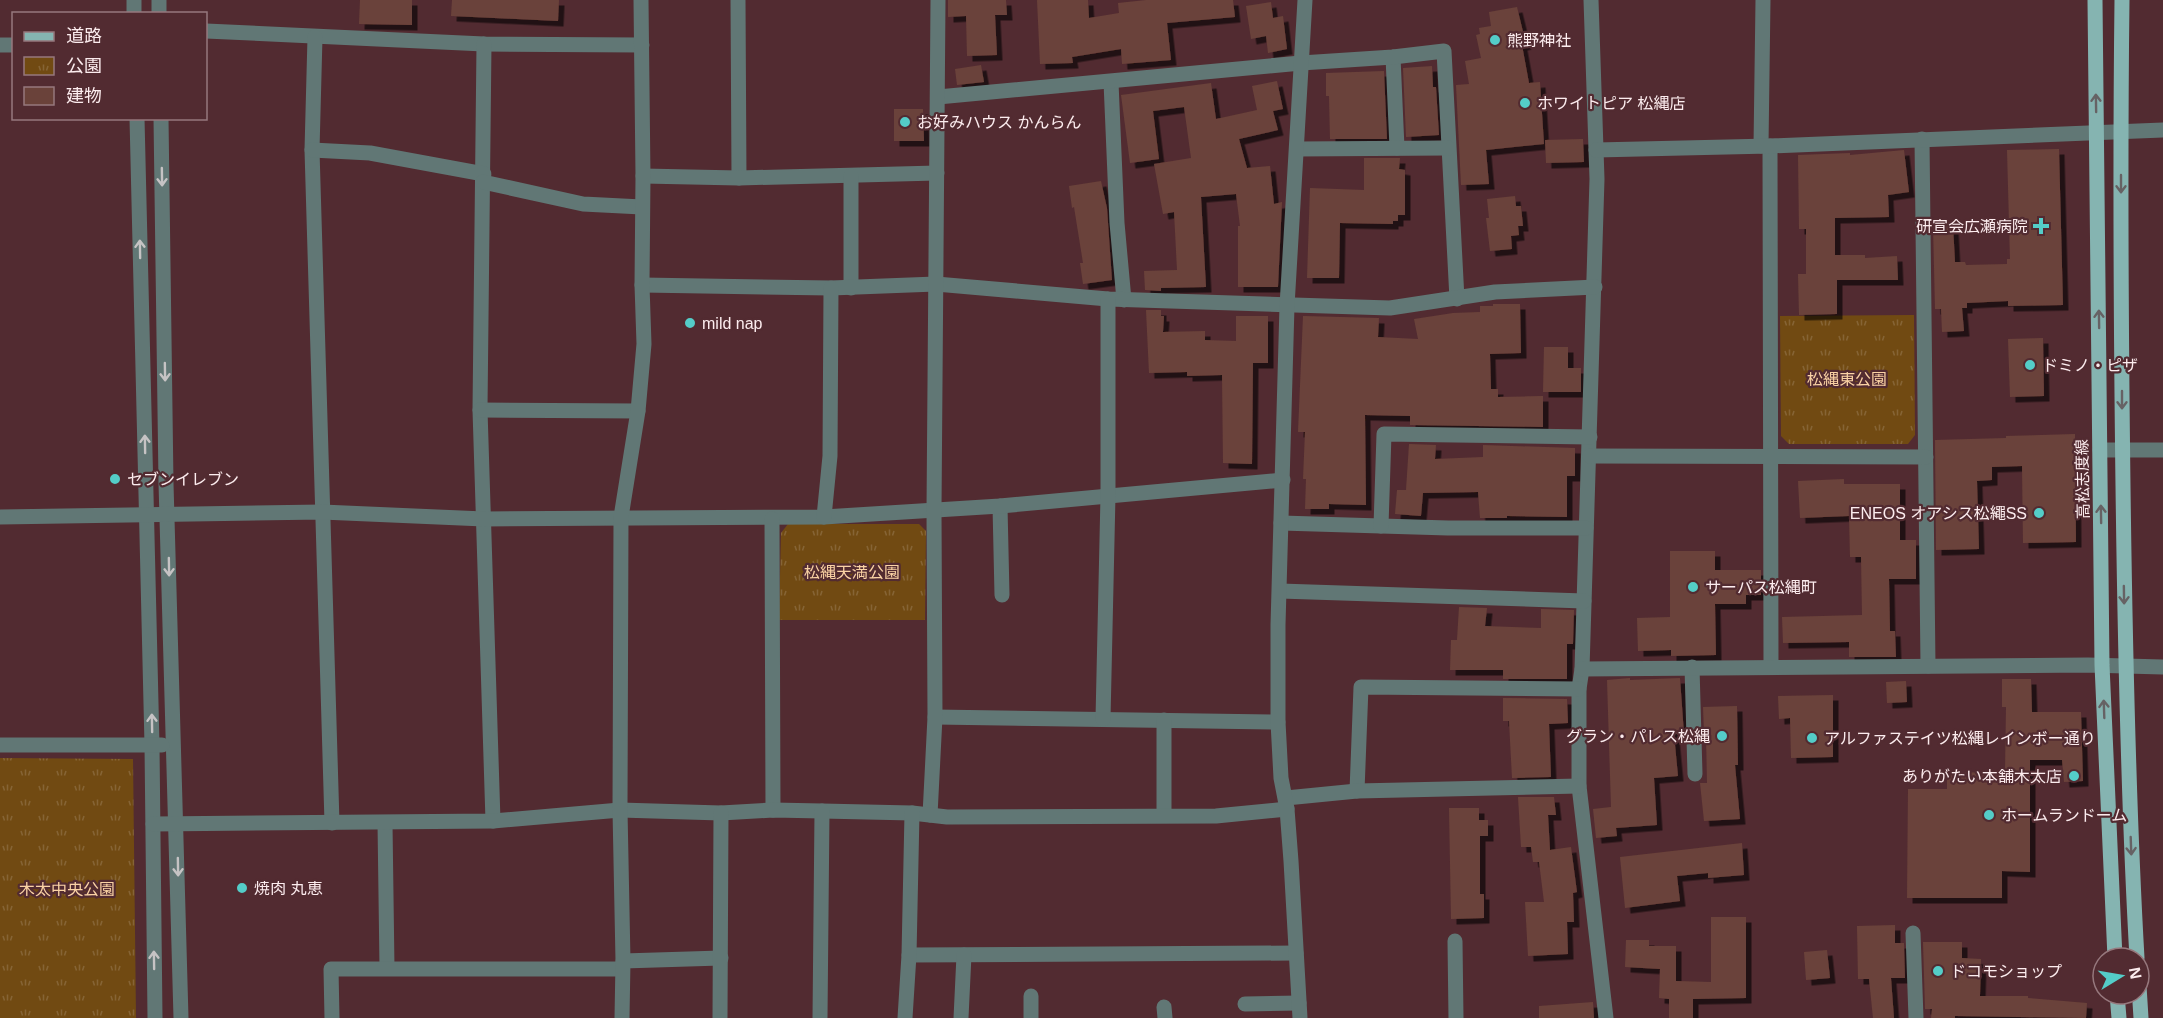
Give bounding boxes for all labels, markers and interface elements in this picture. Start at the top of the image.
legend [12,12,207,120]
text: 道路 [66,26,102,46]
place label: 熊野神社 [1507,32,1571,49]
marker: 熊野神社 [1488,33,1502,47]
text: 公園 [66,56,102,76]
text: 建物 [66,86,102,106]
one-way arrow [2091,94,2102,114]
place label: ホワイトピア 松縄店 [1537,95,1685,112]
marker: ホワイトピア 松縄店 [1518,96,1532,110]
place label: お好みハウス かんらん [917,114,1081,131]
marker: お好みハウス かんらん [898,115,912,129]
one-way arrow [156,166,168,186]
one-way arrow [2115,174,2127,194]
marker: 研宣会広瀬病院 [2032,217,2050,235]
place label: 研宣会広瀬病院 [1916,218,2028,235]
one-way arrow [135,239,146,259]
one-way arrow [2093,310,2104,330]
place label: mild nap [702,315,763,332]
marker: mild nap [683,316,697,330]
place label: ドミノ・ピザ [2042,357,2138,374]
marker: ドミノ・ピザ [2023,358,2037,372]
one-way arrow [159,361,171,381]
park label: 松縄東公園 [1807,371,1887,388]
one-way arrow [2116,390,2128,410]
one-way arrow [139,434,151,454]
street label: 高松志度線 [2073,439,2092,519]
place label: セブンイレブン [127,471,239,488]
marker: セブンイレブン [108,472,122,486]
place label: ENEOS オアシス松繩SS [1850,505,2027,522]
one-way arrow [2095,505,2106,525]
marker: ENEOS オアシス松繩SS [2032,506,2046,520]
one-way arrow [163,556,175,576]
park label: 松縄天満公園 [804,564,900,581]
place label: サーパス松縄町 [1705,579,1817,596]
marker: サーパス松縄町 [1686,580,1700,594]
one-way arrow [2119,585,2130,605]
one-way arrow [2098,700,2109,720]
one-way arrow [146,713,157,733]
place label: グラン・パレス松縄 [1566,728,1710,745]
marker: グラン・パレス松縄 [1715,729,1729,743]
place label: アルファステイツ松縄レインボー通り [1824,730,2096,747]
marker: アルファステイツ松縄レインボー通り [1805,731,1819,745]
place label: ありがたい本舗木太店 [1902,768,2062,785]
marker: ありがたい本舗木太店 [2067,769,2081,783]
place label: ホームランドーム [2001,807,2127,824]
marker: ホームランドーム [1982,808,1996,822]
one-way arrow [2125,835,2136,855]
one-way arrow [172,856,183,876]
place label: 焼肉 丸恵 [254,880,322,897]
park label: 木太中央公園 [19,881,115,898]
marker: 焼肉 丸恵 [235,881,249,895]
north arrow [2091,946,2151,1006]
one-way arrow [149,950,160,970]
place label: ドコモショップ [1950,963,2062,980]
marker: ドコモショップ [1931,964,1945,978]
text: N [2126,966,2145,981]

